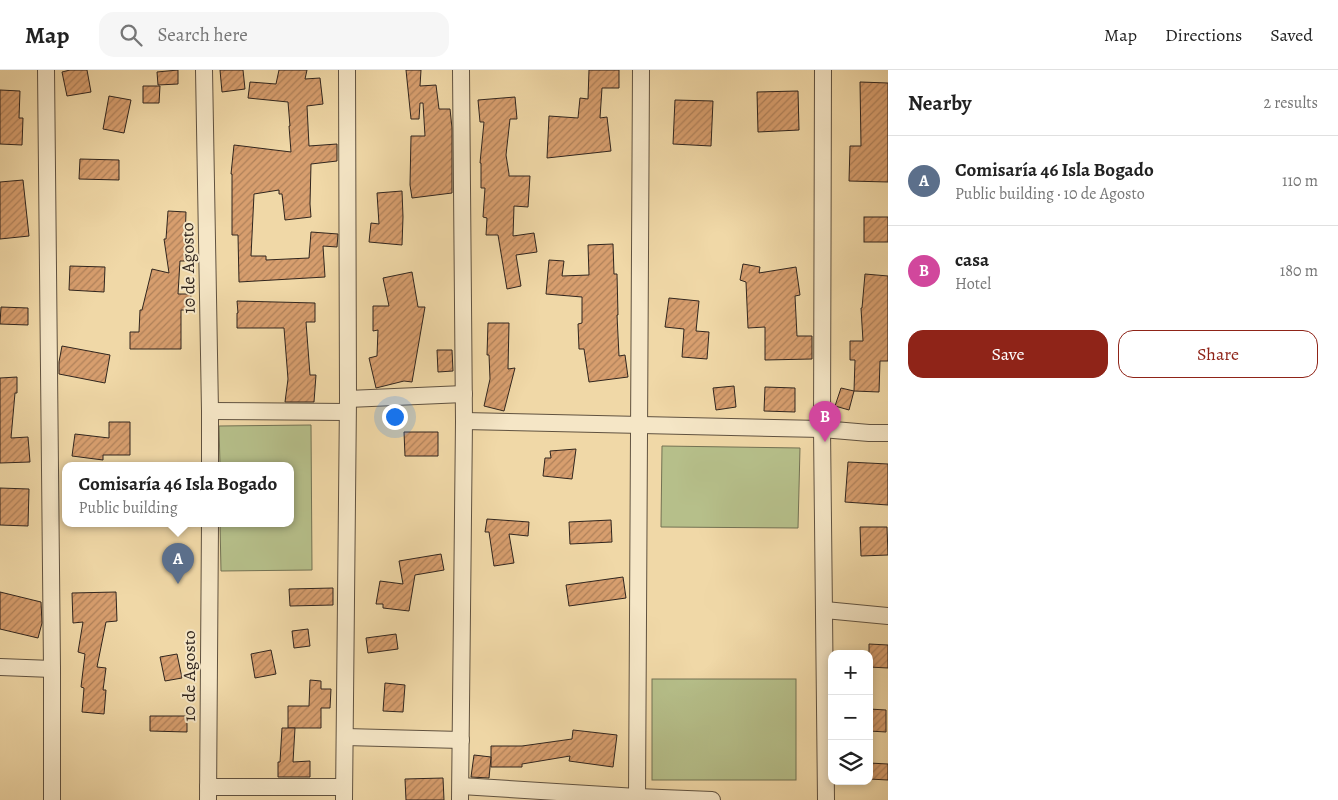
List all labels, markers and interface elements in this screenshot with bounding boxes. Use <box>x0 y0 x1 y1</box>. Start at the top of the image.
search box <box>99 12 449 57</box>
text: Map <box>25 19 69 51</box>
icon: search <box>117 21 145 49</box>
text: Search here <box>157 22 248 48</box>
text: Map <box>1104 23 1137 47</box>
text: Directions <box>1165 23 1242 47</box>
text: Saved <box>1270 23 1313 47</box>
text: Nearby <box>908 89 971 117</box>
text: 2 results <box>1263 92 1318 114</box>
text: Comisaría 46 Isla Bogado <box>955 157 1154 183</box>
text: A <box>919 170 929 192</box>
text: 110 m <box>1282 170 1318 192</box>
text: Public building · 10 de Agosto <box>955 183 1145 205</box>
street label: 10 de Agosto <box>175 222 201 314</box>
text: casa <box>955 247 989 273</box>
text: B <box>919 260 929 282</box>
text: 180 m <box>1280 260 1318 282</box>
text: Hotel <box>955 273 991 295</box>
button: Save <box>908 330 1108 378</box>
button: Share <box>1118 330 1318 378</box>
pin: B <box>809 401 841 442</box>
your location <box>382 404 408 430</box>
popup <box>62 462 294 527</box>
text: Comisaría 46 Isla Bogado <box>79 471 277 497</box>
text: Public building <box>79 497 178 519</box>
pin: A <box>162 543 194 584</box>
street label: 10 de Agosto <box>177 630 201 722</box>
map controls <box>828 650 873 785</box>
button: + <box>828 650 873 695</box>
button: − <box>828 695 873 740</box>
button: layers <box>828 740 873 785</box>

